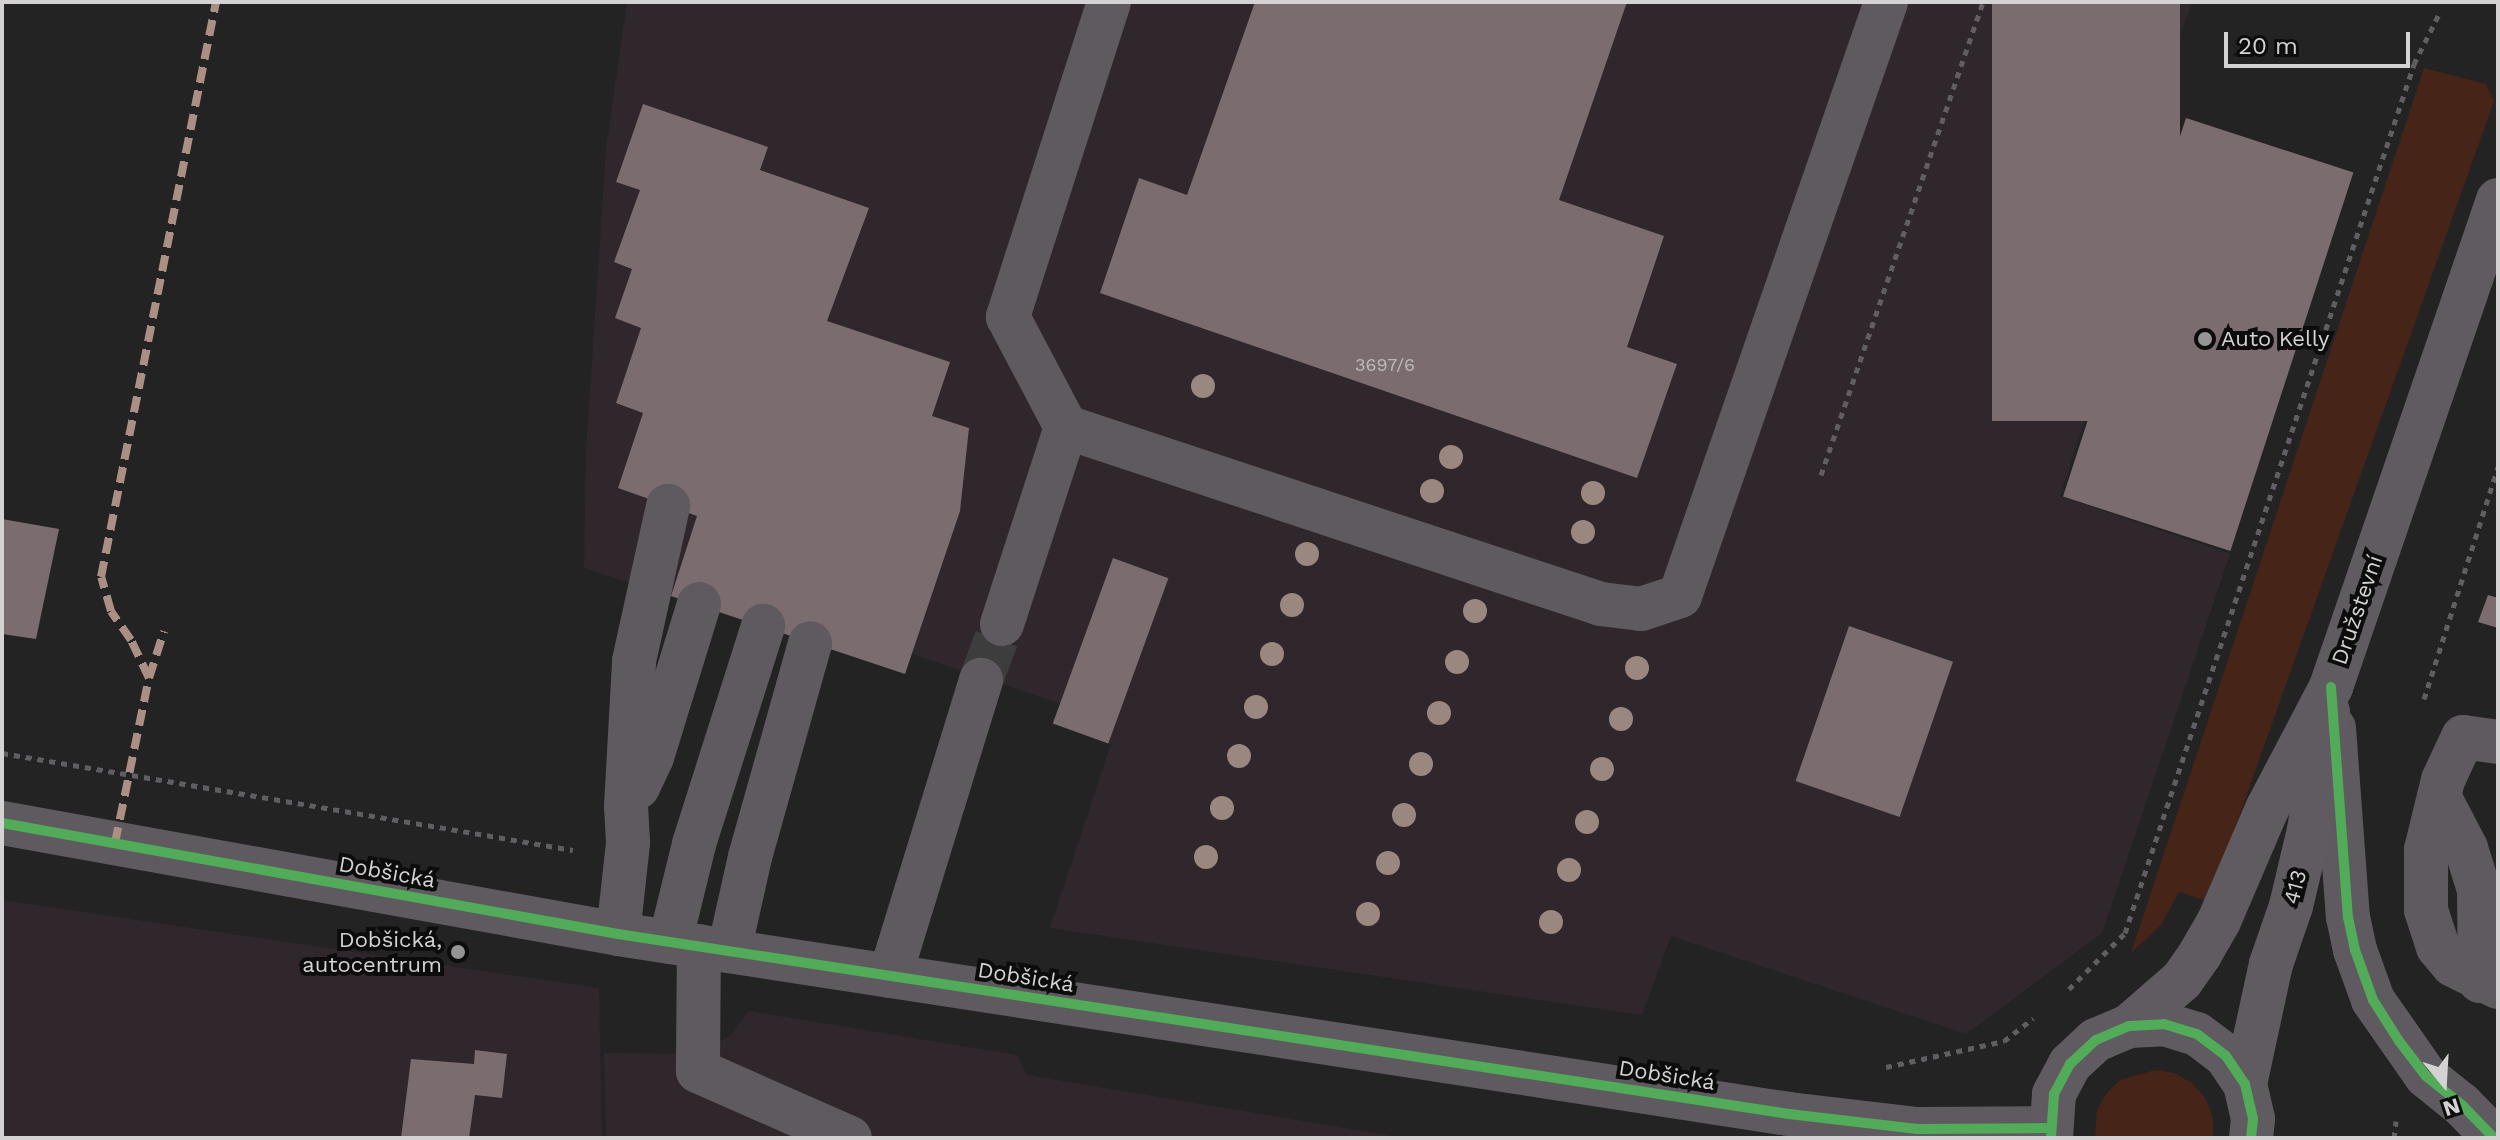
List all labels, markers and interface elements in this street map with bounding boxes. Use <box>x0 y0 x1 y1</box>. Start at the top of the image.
scale bar <box>2228 16 2414 66</box>
text: 20 m <box>2238 32 2298 60</box>
place label: Auto Kelly <box>2221 326 2329 352</box>
marker: Auto Kelly <box>2196 330 2214 348</box>
house number: 3697/6 <box>1355 354 1415 376</box>
street label: Družstevní <box>2326 552 2388 668</box>
street label: Dobšická <box>337 851 437 893</box>
street label: 413 <box>2278 867 2312 907</box>
place label: Dobšická, autocentrum <box>302 926 442 978</box>
marker: Dobšická, autocentrum <box>449 943 467 961</box>
street label: Dobšická <box>976 956 1076 998</box>
north arrow <box>2404 1044 2484 1124</box>
street label: Dobšická <box>1617 1054 1717 1096</box>
text: N <box>2440 1093 2463 1122</box>

